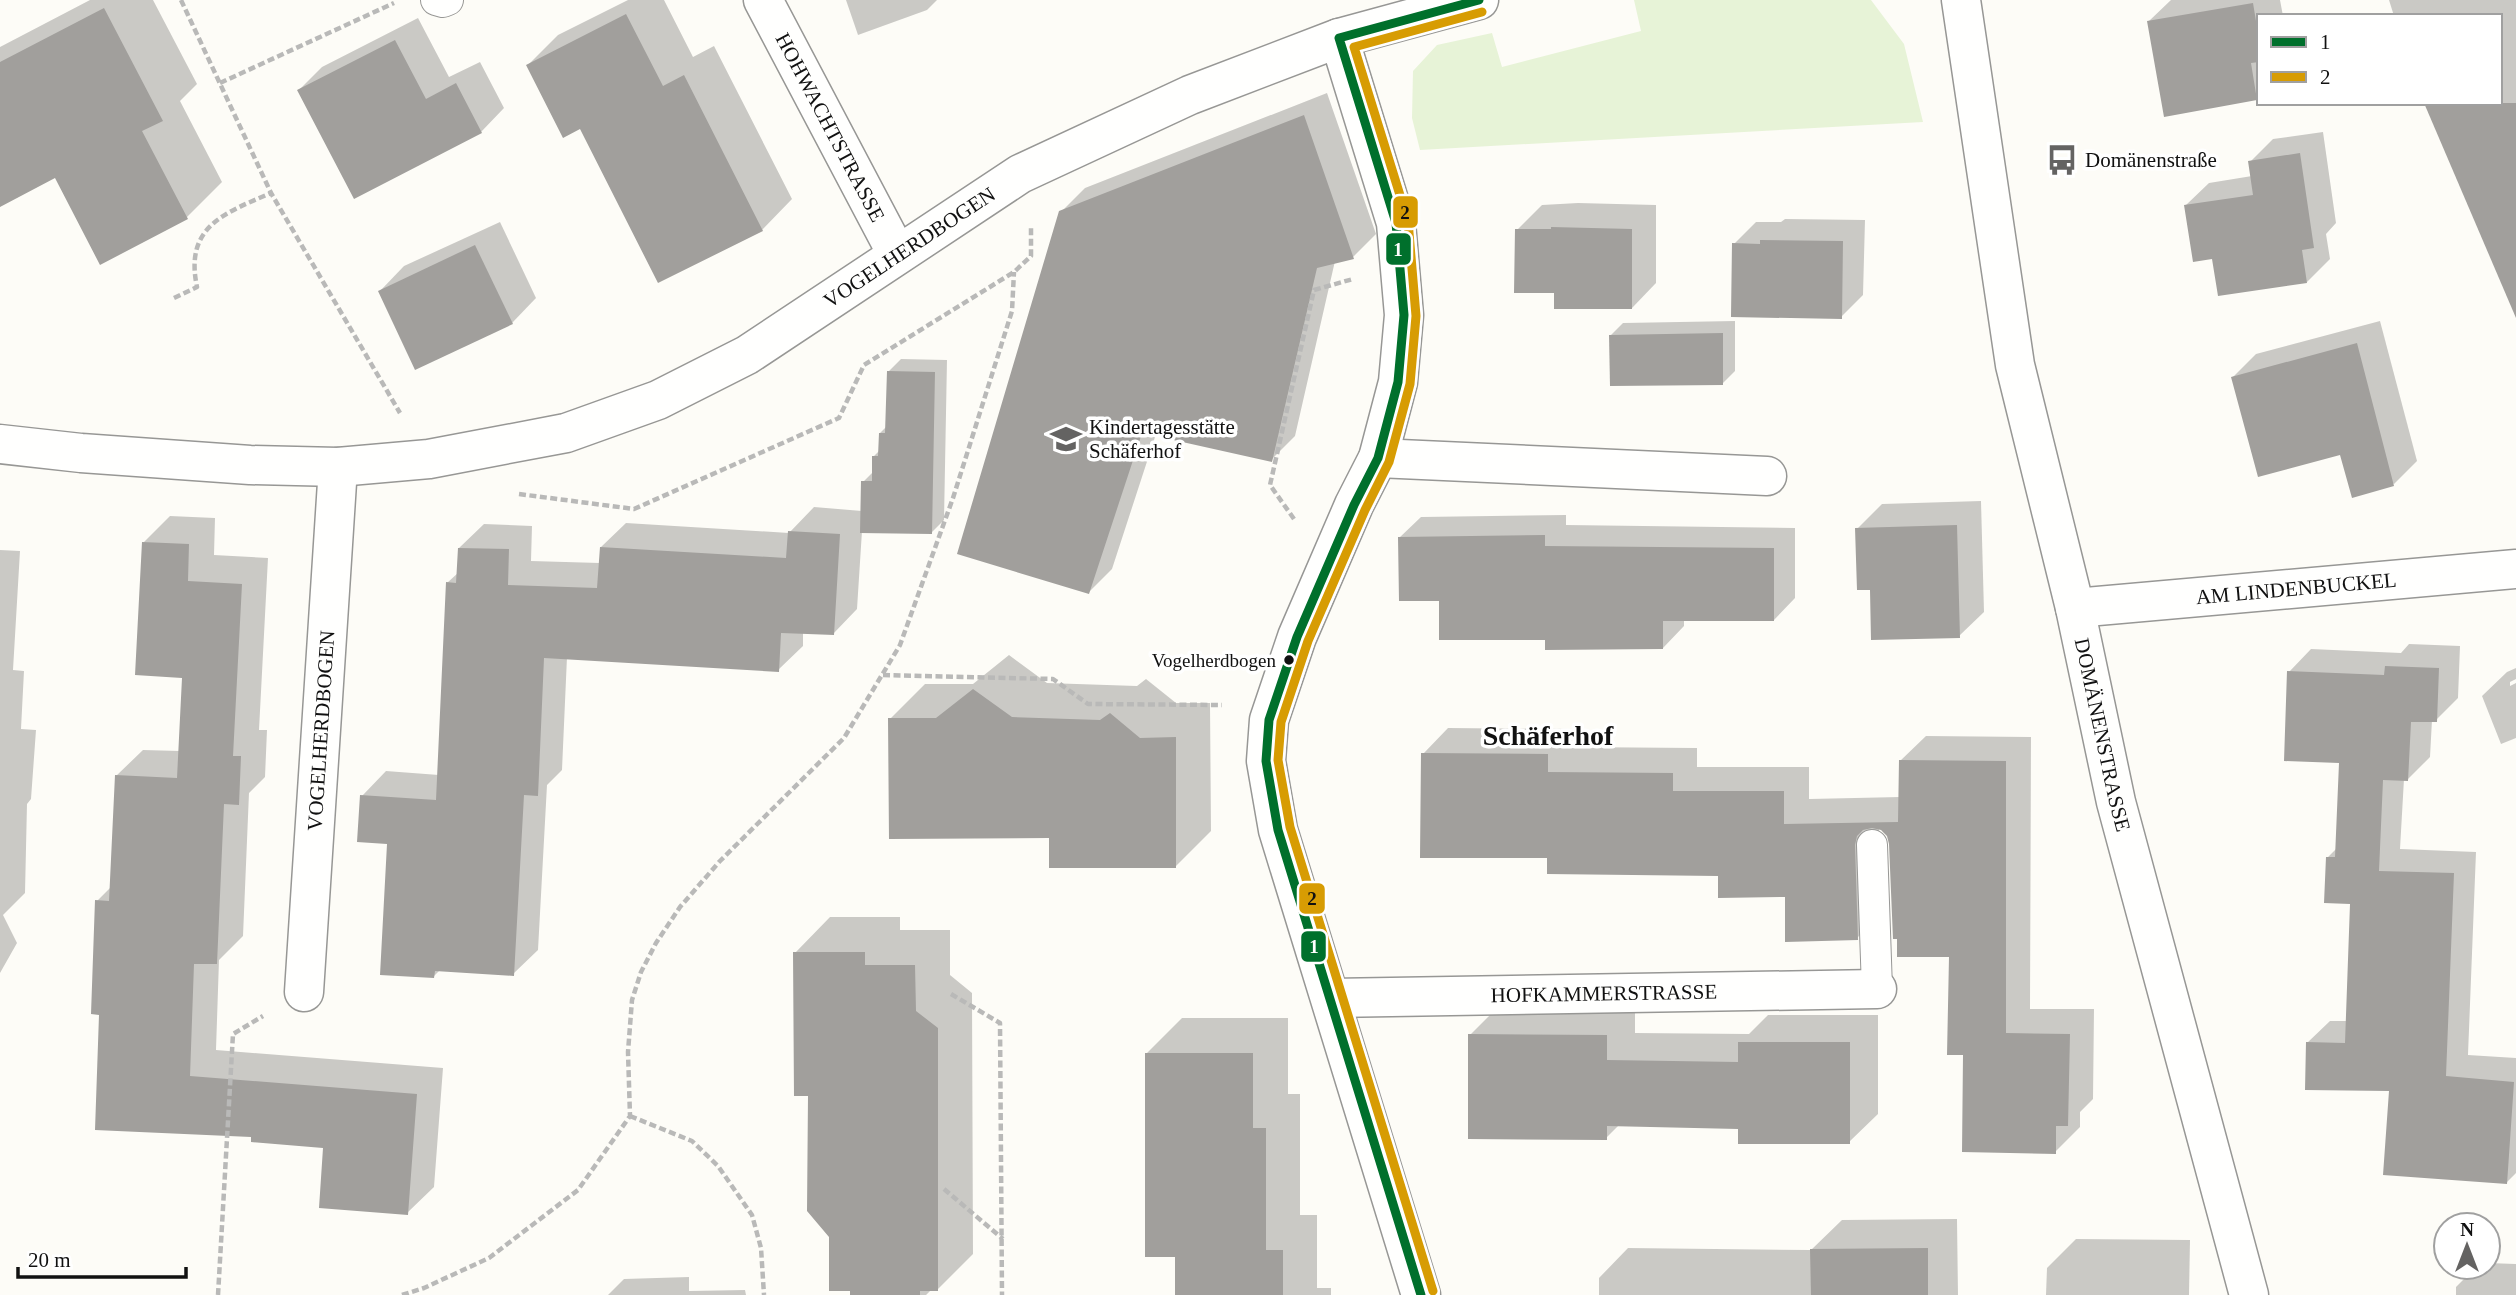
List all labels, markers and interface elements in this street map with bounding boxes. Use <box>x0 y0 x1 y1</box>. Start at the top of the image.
legend <box>2257 14 2502 105</box>
street label: HOHWACHTSTRASSE <box>771 29 890 226</box>
text: 1 <box>2320 30 2331 54</box>
text: 2 <box>2320 65 2331 89</box>
bus stop icon: Domänenstraße <box>2045 143 2079 177</box>
place label: Domänenstraße <box>2085 148 2217 172</box>
street label: VOGELHERDBOGEN <box>819 182 1000 313</box>
line badge: 2 <box>1392 195 1419 229</box>
text: 2 <box>1400 202 1410 223</box>
line badge: 1 <box>1385 232 1412 266</box>
text: 1 <box>1393 239 1403 260</box>
place label: Kindertagesstätte Schäferhof <box>1089 415 1235 463</box>
school or university icon: Kindertagesstätte Schäferhof <box>1049 422 1083 456</box>
street label: AM LINDENBUCKEL <box>2195 568 2397 609</box>
street label: VOGELHERDBOGEN <box>302 630 339 831</box>
street label: DOMÄNENSTRASSE <box>2070 636 2135 834</box>
place label: Vogelherdbogen <box>1152 650 1276 671</box>
marker: Vogelherdbogen <box>1282 653 1296 667</box>
district label: Schäferhof <box>1483 720 1614 751</box>
line badge: 2 <box>1298 882 1326 915</box>
text: 2 <box>1307 888 1317 909</box>
line badge: 1 <box>1300 930 1327 963</box>
text: 1 <box>1309 936 1319 957</box>
street label: HOFKAMMERSTRASSE <box>1491 980 1717 1007</box>
north arrow <box>2432 1211 2502 1281</box>
text: N <box>2460 1219 2474 1240</box>
scale bar <box>18 1236 186 1280</box>
text: 20 m <box>28 1248 71 1272</box>

